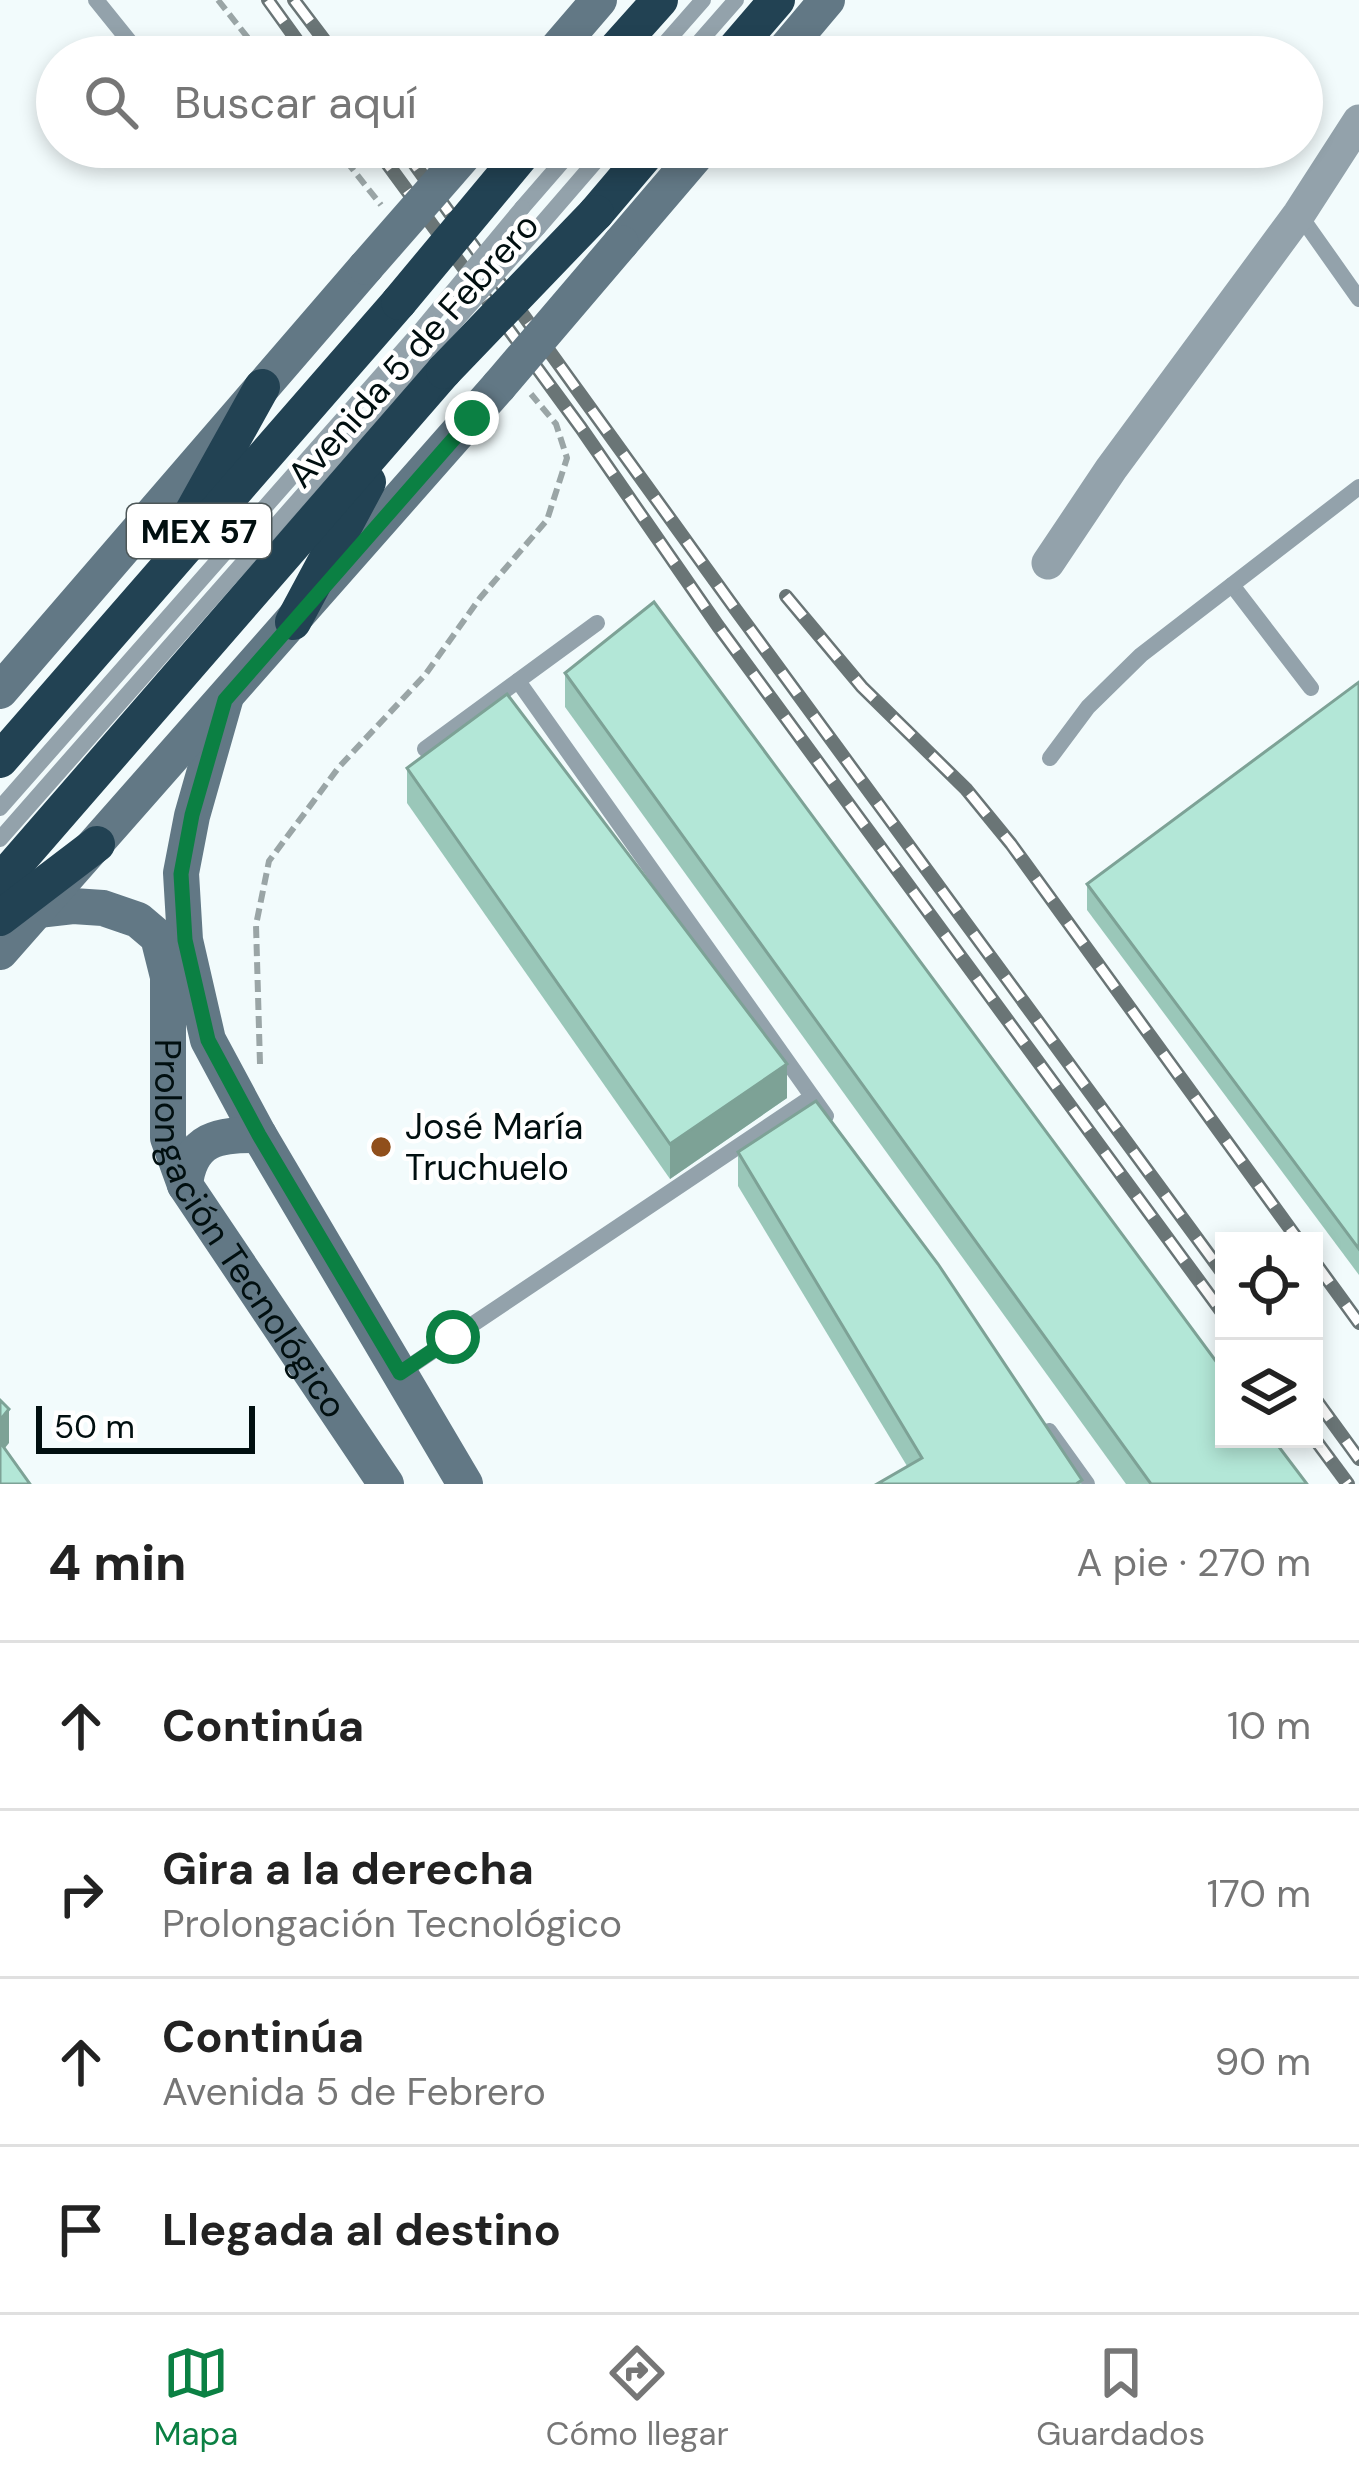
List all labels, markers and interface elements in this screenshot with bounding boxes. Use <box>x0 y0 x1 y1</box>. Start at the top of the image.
search box <box>36 36 1323 168</box>
icon: search <box>78 69 144 135</box>
text: Buscar aquí <box>174 73 417 132</box>
street label: Avenida 5 de Febrero <box>277 203 549 497</box>
route end <box>445 391 499 445</box>
road number: MEX 57 <box>127 504 271 558</box>
street label: Prolongación Tecnológico <box>145 1039 358 1427</box>
place label: José María Truchuelo <box>405 1103 583 1191</box>
marker: José María Truchuelo <box>368 1134 394 1160</box>
map controls <box>1215 1232 1323 1448</box>
button: locate <box>1215 1232 1323 1340</box>
route start <box>426 1310 480 1364</box>
button: layers <box>1215 1340 1323 1448</box>
scale bar <box>36 1400 255 1453</box>
text: 50 m <box>54 1405 135 1448</box>
text: 4 min <box>48 1529 187 1596</box>
text: A pie · 270 m <box>1076 1537 1311 1588</box>
icon: ahead <box>48 1693 114 1759</box>
text: Continúa <box>162 1696 364 1755</box>
text: 10 m <box>1227 1700 1311 1751</box>
text: Gira a la derecha <box>162 1839 534 1898</box>
icon: right <box>48 1861 114 1927</box>
text: 170 m <box>1207 1868 1311 1919</box>
text: Prolongación Tecnológico <box>162 1898 622 1949</box>
text: Continúa <box>162 2007 364 2066</box>
icon: ahead <box>48 2029 114 2095</box>
text: 90 m <box>1215 2036 1311 2087</box>
text: Avenida 5 de Febrero <box>162 2066 546 2117</box>
icon: arrive <box>48 2197 114 2263</box>
text: Llegada al destino <box>162 2200 561 2259</box>
tab: Mapa <box>154 2340 238 2455</box>
tab: Cómo llegar <box>546 2340 729 2455</box>
tab: Guardados <box>1036 2340 1205 2455</box>

